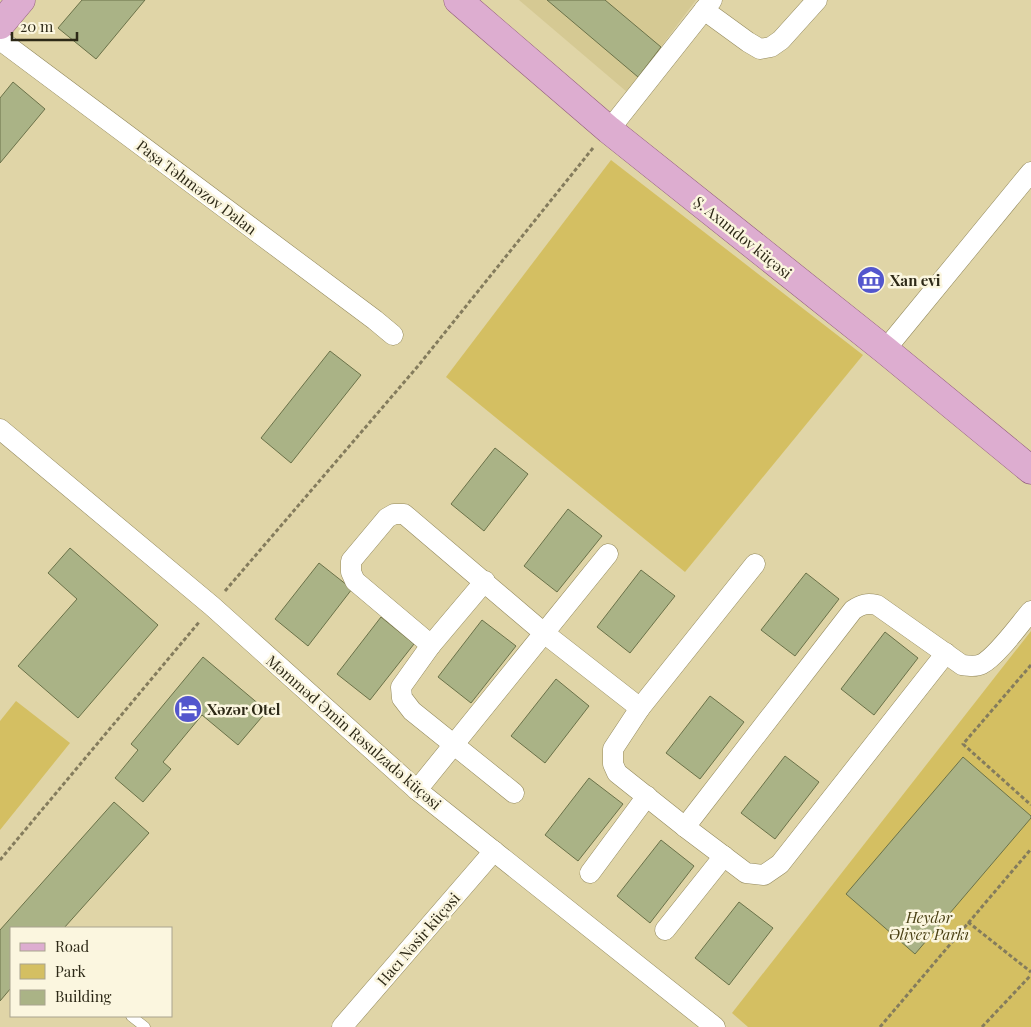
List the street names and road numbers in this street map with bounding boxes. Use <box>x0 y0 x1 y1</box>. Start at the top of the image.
street label: Paşa Təhməzov Dalan <box>133 135 261 239</box>
street label: Ş. Axundov küçəsi <box>690 191 797 283</box>
street label: Məmməd Əmin Rəsulzadə küçəsi <box>262 650 446 814</box>
street label: Hacı Nəsir küçəsi <box>372 888 464 990</box>

